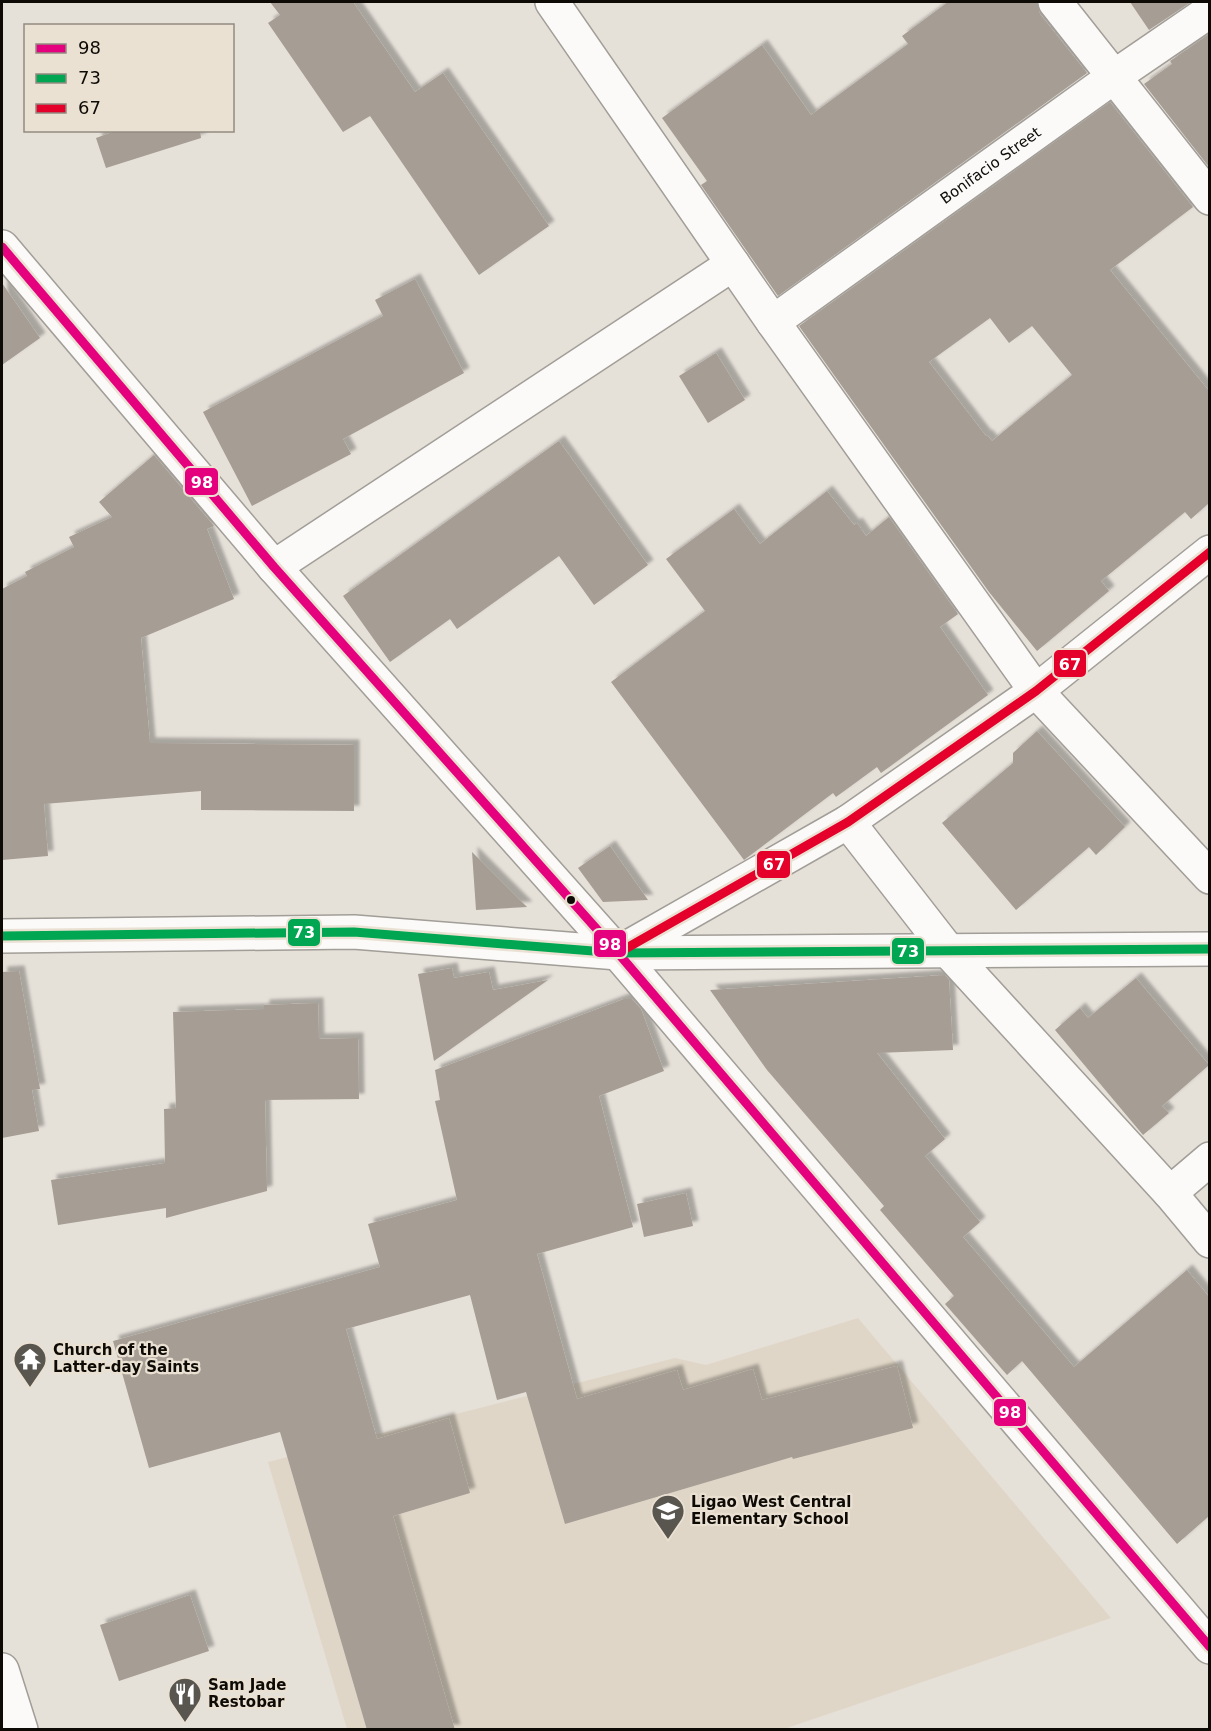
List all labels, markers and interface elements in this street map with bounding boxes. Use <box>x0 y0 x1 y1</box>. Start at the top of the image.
legend <box>24 24 234 132</box>
text: 98 <box>78 37 101 58</box>
text: 73 <box>78 67 101 88</box>
text: 67 <box>78 97 101 118</box>
street label: Bonifacio Street <box>937 123 1044 208</box>
line badge: 98 <box>184 467 219 496</box>
text: 98 <box>191 473 213 492</box>
line badge: 67 <box>1053 649 1087 678</box>
text: 67 <box>1059 655 1081 674</box>
line badge: 67 <box>756 850 791 879</box>
text: 67 <box>763 855 785 874</box>
unlabelled marker <box>565 894 577 906</box>
line badge: 73 <box>287 918 321 947</box>
text: 73 <box>293 923 315 942</box>
line badge: 98 <box>593 929 627 958</box>
text: 98 <box>599 935 621 954</box>
line badge: 73 <box>891 937 925 965</box>
text: 73 <box>897 942 919 961</box>
temple icon: Church of the Latter-day Saints <box>12 1341 48 1388</box>
place label: Church of the Latter-day Saints <box>53 1341 199 1376</box>
line badge: 98 <box>993 1398 1027 1427</box>
text: 98 <box>999 1403 1021 1422</box>
school or university icon: Ligao West Central Elementary School <box>650 1493 686 1540</box>
place label: Ligao West Central Elementary School <box>691 1493 851 1528</box>
restaurant icon: Sam Jade Restobar <box>167 1676 203 1723</box>
place label: Sam Jade Restobar <box>208 1676 286 1711</box>

